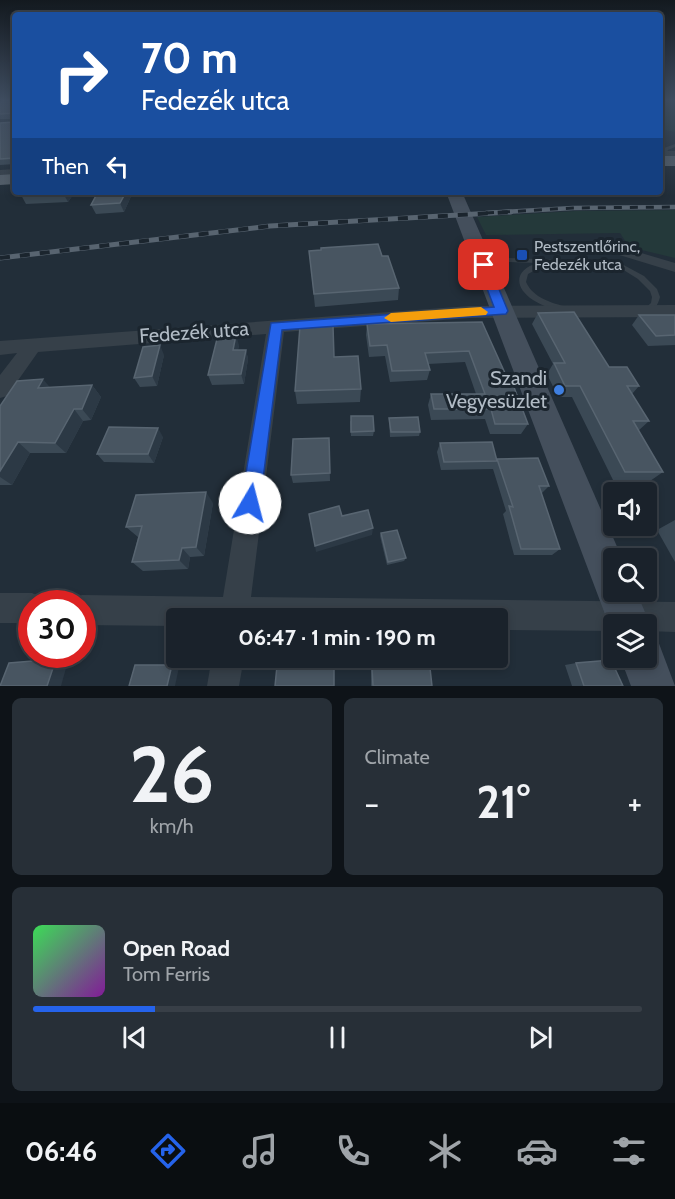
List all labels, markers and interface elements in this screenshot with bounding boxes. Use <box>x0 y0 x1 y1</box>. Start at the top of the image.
text: 70 m <box>141 32 238 84</box>
icon: right <box>42 36 120 114</box>
text: Fedezék utca <box>141 84 289 117</box>
icon: left <box>101 150 134 183</box>
text: Then <box>42 153 89 180</box>
place label: Pestszentlőrinc, Fedezék utca <box>534 237 640 274</box>
pin <box>458 239 509 290</box>
icon: arrive <box>467 248 500 281</box>
marker: Pestszentlőrinc, Fedezék utca <box>515 248 529 262</box>
street label: Fedezék utca <box>138 316 250 348</box>
place label: Szandi Vegyesüzlet <box>446 366 547 413</box>
marker: Szandi Vegyesüzlet <box>552 383 566 397</box>
position arrow <box>218 471 282 535</box>
map controls <box>603 482 657 668</box>
button: sound <box>603 482 657 536</box>
button: search <box>603 548 657 602</box>
speed limit sign: 30 <box>18 590 96 668</box>
button: layers <box>603 614 657 668</box>
text: 06:47 · 1 min · 190 m <box>238 624 436 651</box>
text: 26 <box>129 727 214 822</box>
text: Climate <box>365 745 430 769</box>
text: 21° <box>477 775 530 829</box>
text: − <box>365 783 379 823</box>
text: + <box>627 783 642 823</box>
text: km/h <box>150 814 194 838</box>
text: Open Road <box>123 935 230 962</box>
text: Tom Ferris <box>123 962 210 986</box>
icon: previous <box>118 1021 151 1054</box>
icon: pause <box>321 1021 354 1054</box>
icon: next <box>524 1021 557 1054</box>
icon: directions <box>147 1130 189 1172</box>
icon: music <box>239 1130 281 1172</box>
icon: phone <box>332 1130 374 1172</box>
icon: climate <box>424 1130 466 1172</box>
icon: car <box>516 1130 558 1172</box>
icon: filters <box>608 1130 650 1172</box>
text: 06:46 <box>25 1135 97 1168</box>

